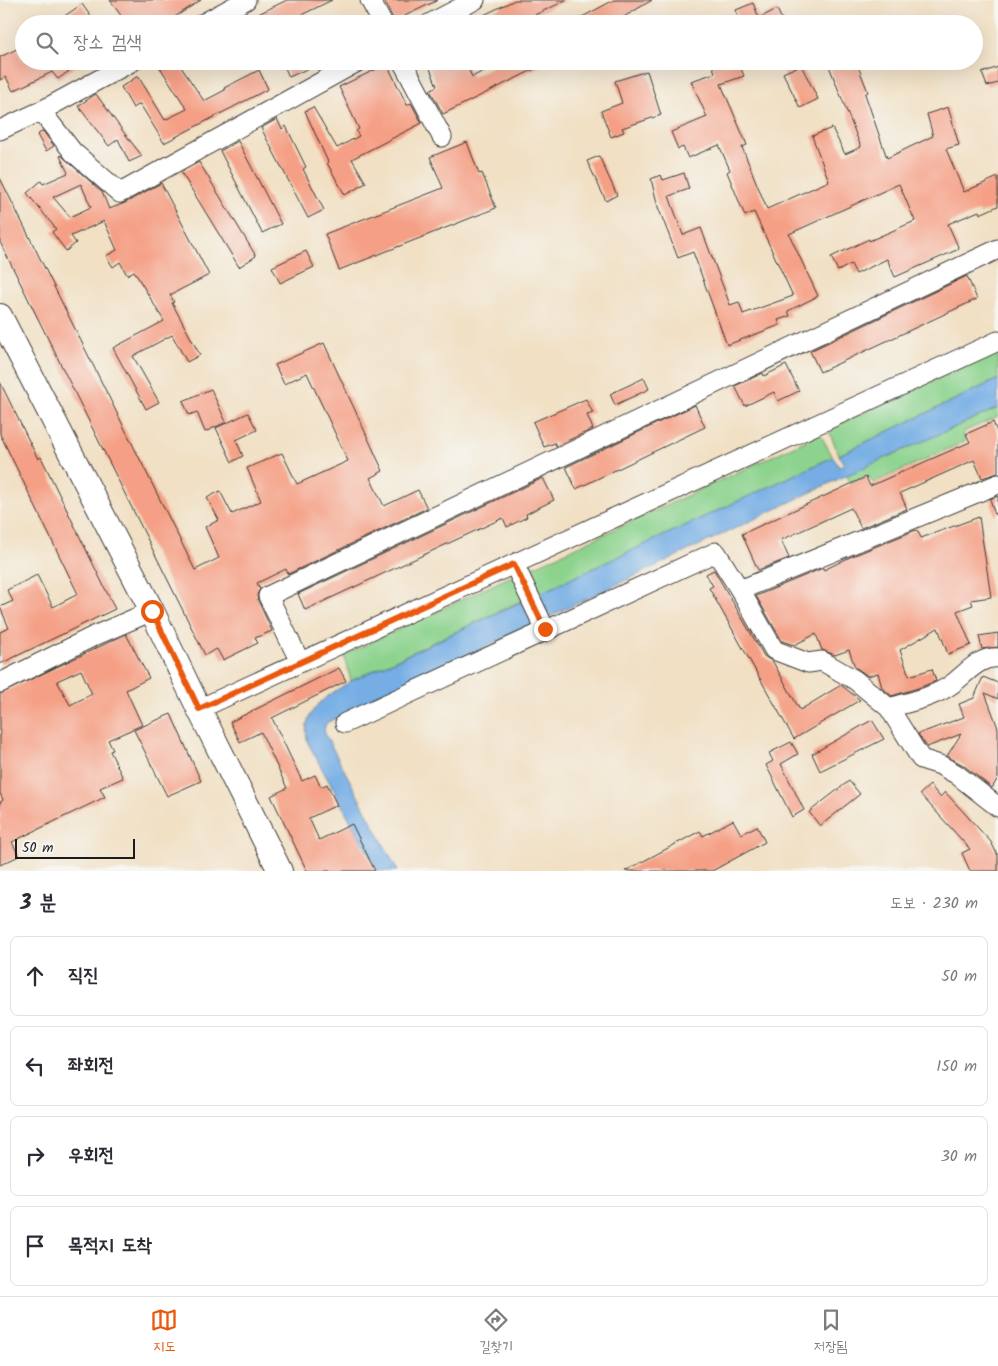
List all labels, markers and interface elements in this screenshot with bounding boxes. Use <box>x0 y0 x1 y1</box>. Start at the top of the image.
search box <box>15 15 983 70</box>
text: 장소 검색 <box>73 28 142 58</box>
icon: search <box>33 29 61 57</box>
route start <box>141 600 164 623</box>
route end <box>534 618 557 641</box>
scale bar <box>15 836 135 859</box>
text: 50 m <box>22 837 53 859</box>
text: 3 분 <box>20 887 56 920</box>
text: 도보 · 230 m <box>890 891 978 916</box>
text: 직진 <box>68 961 99 991</box>
icon: ahead <box>21 962 49 990</box>
text: 50 m <box>941 964 977 989</box>
text: 좌회전 <box>68 1051 114 1081</box>
icon: left <box>21 1052 49 1080</box>
text: 150 m <box>936 1054 977 1079</box>
text: 우회전 <box>68 1141 114 1171</box>
icon: right <box>21 1142 49 1170</box>
text: 30 m <box>941 1144 977 1169</box>
text: 목적지 도착 <box>68 1231 152 1261</box>
icon: arrive <box>21 1232 49 1260</box>
tab: 지도 <box>150 1306 178 1358</box>
tab: 길찾기 <box>479 1306 513 1358</box>
tab: 저장됨 <box>814 1306 848 1358</box>

